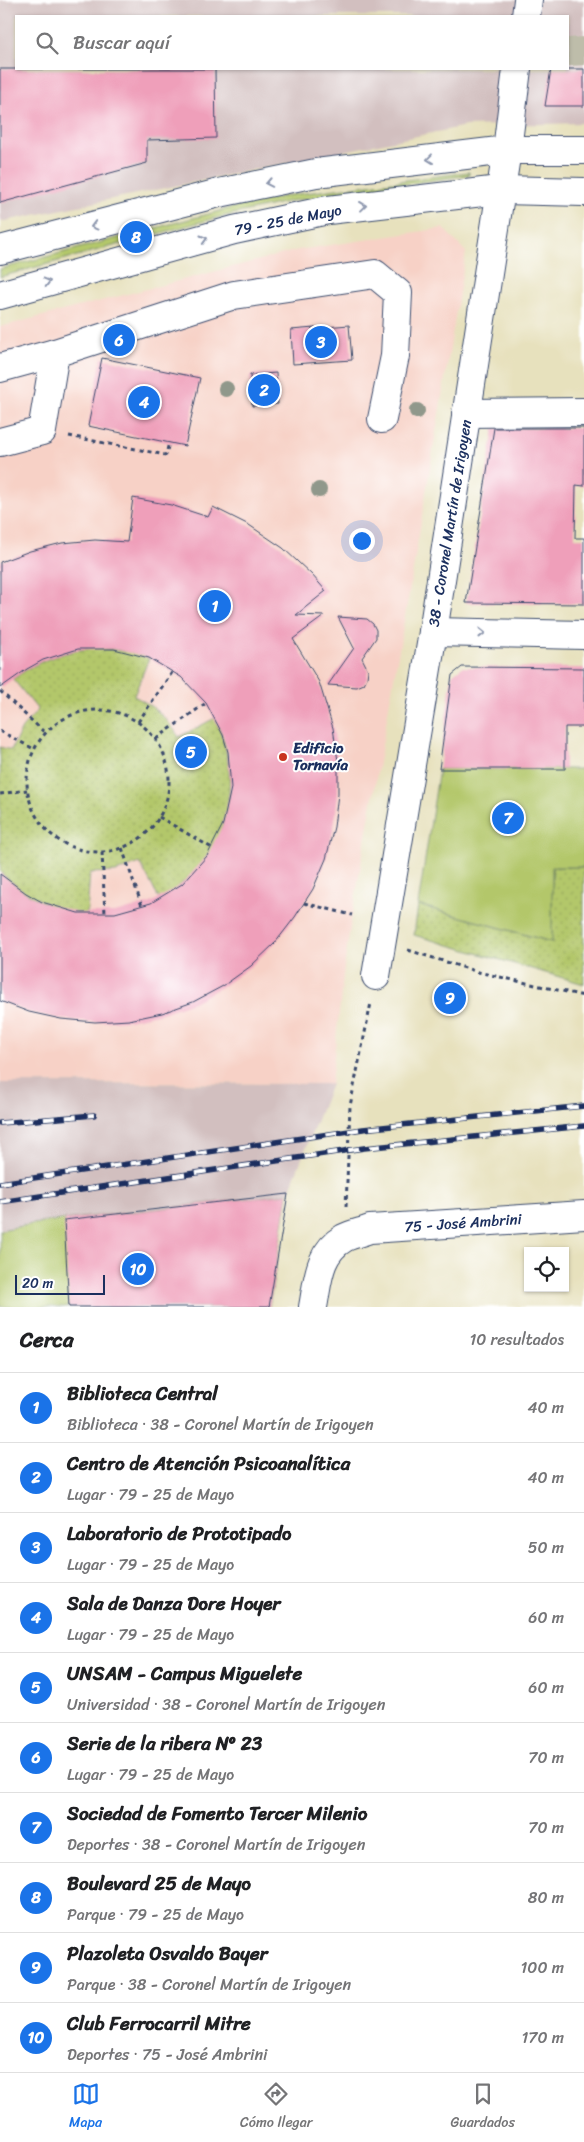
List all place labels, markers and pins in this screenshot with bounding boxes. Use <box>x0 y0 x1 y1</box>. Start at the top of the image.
pin: 8 <box>120 218 152 256</box>
pin: 6 <box>103 321 135 359</box>
pin: 3 <box>305 323 337 361</box>
pin: 2 <box>248 371 280 409</box>
pin: 4 <box>128 383 160 421</box>
pin: 1 <box>199 587 231 625</box>
pin: 5 <box>175 733 207 771</box>
place label: Edificio Tornavía <box>293 735 348 778</box>
marker: Edificio Tornavía <box>277 751 289 763</box>
pin: 7 <box>492 799 524 837</box>
pin: 9 <box>434 979 466 1017</box>
pin: 10 <box>122 1250 154 1288</box>

